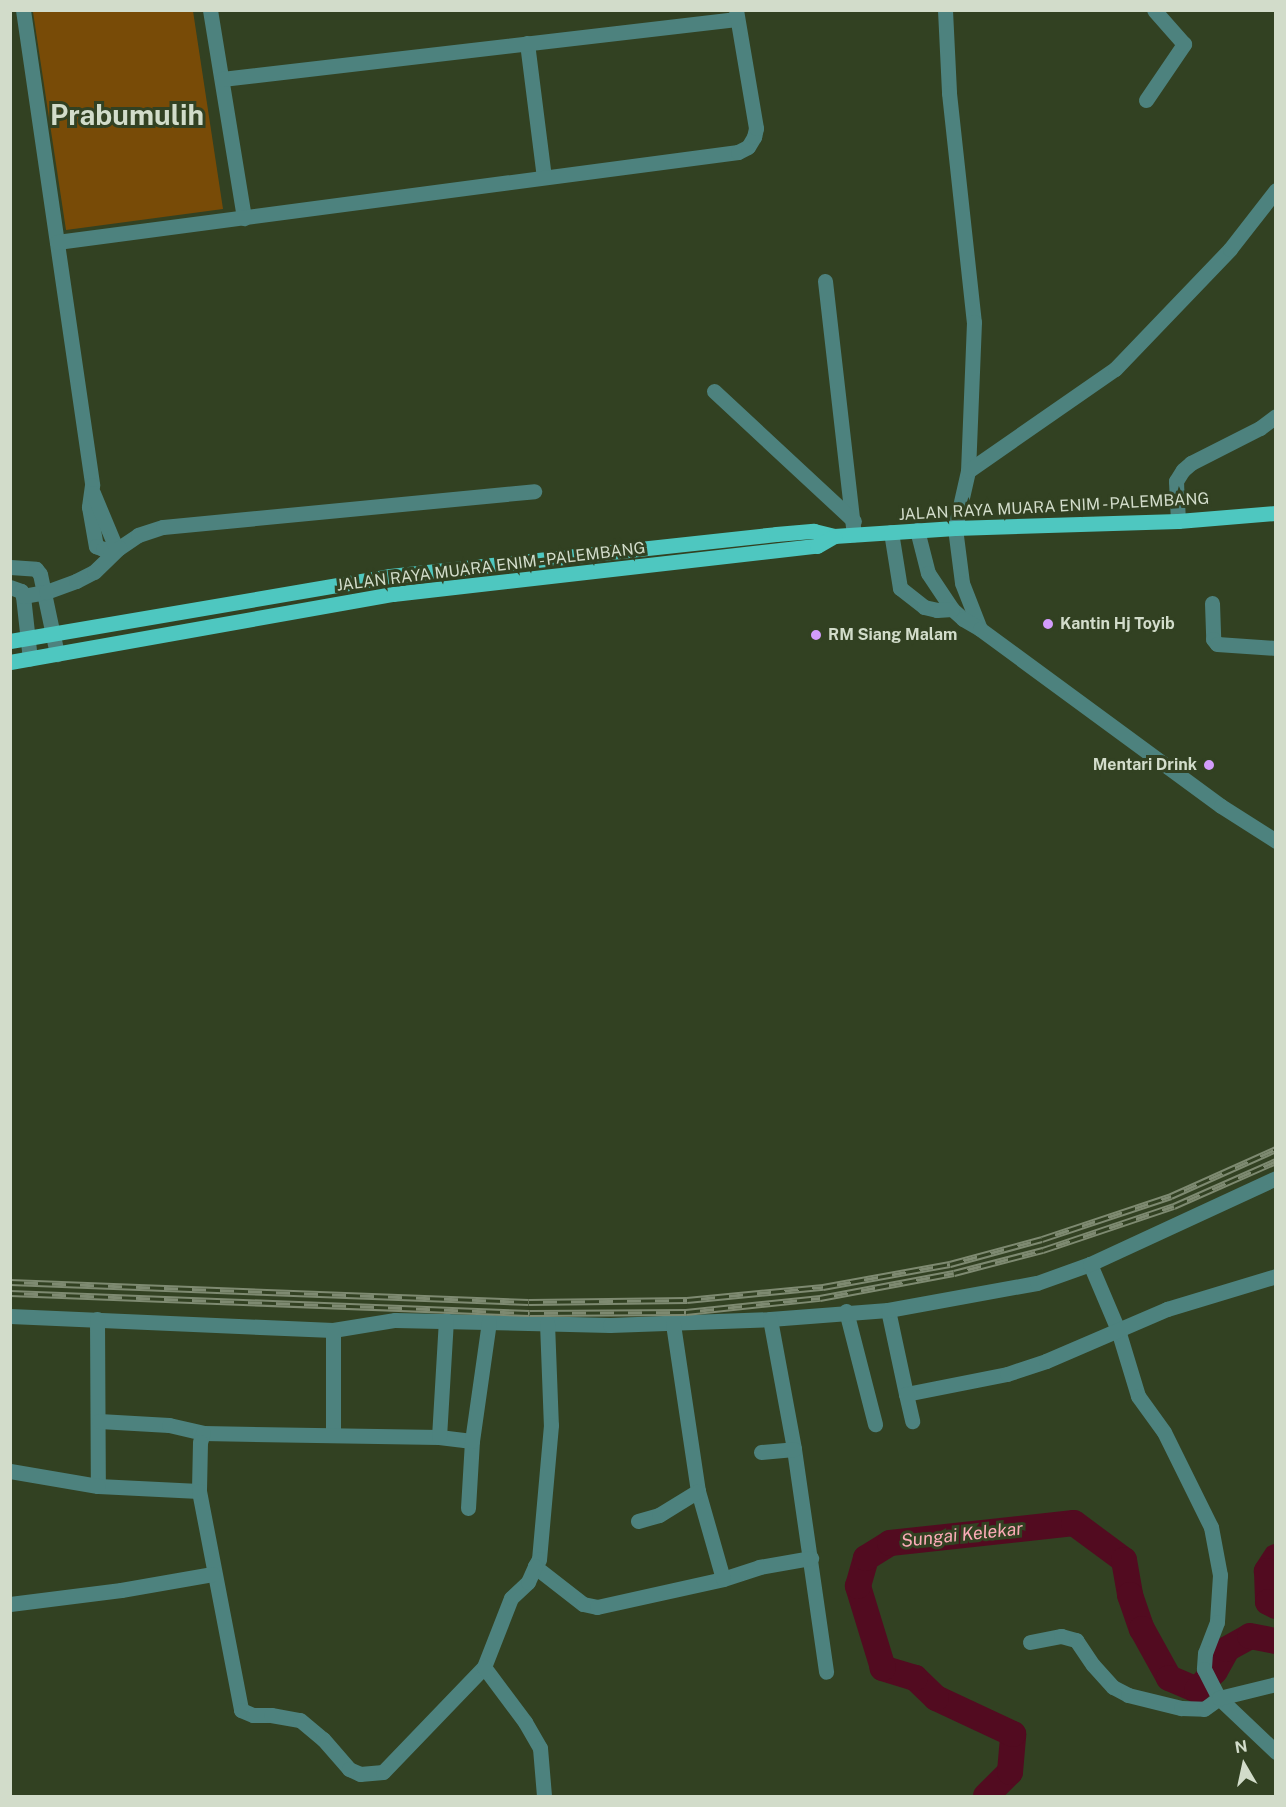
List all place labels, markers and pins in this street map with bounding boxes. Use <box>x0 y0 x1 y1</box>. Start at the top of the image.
place label: Kantin Hj Toyib <box>1060 614 1175 634</box>
marker: Kantin Hj Toyib <box>1041 617 1055 631</box>
place label: RM Siang Malam <box>828 625 957 645</box>
marker: RM Siang Malam <box>809 628 823 642</box>
place label: Mentari Drink <box>1093 755 1197 775</box>
marker: Mentari Drink <box>1202 758 1216 772</box>

